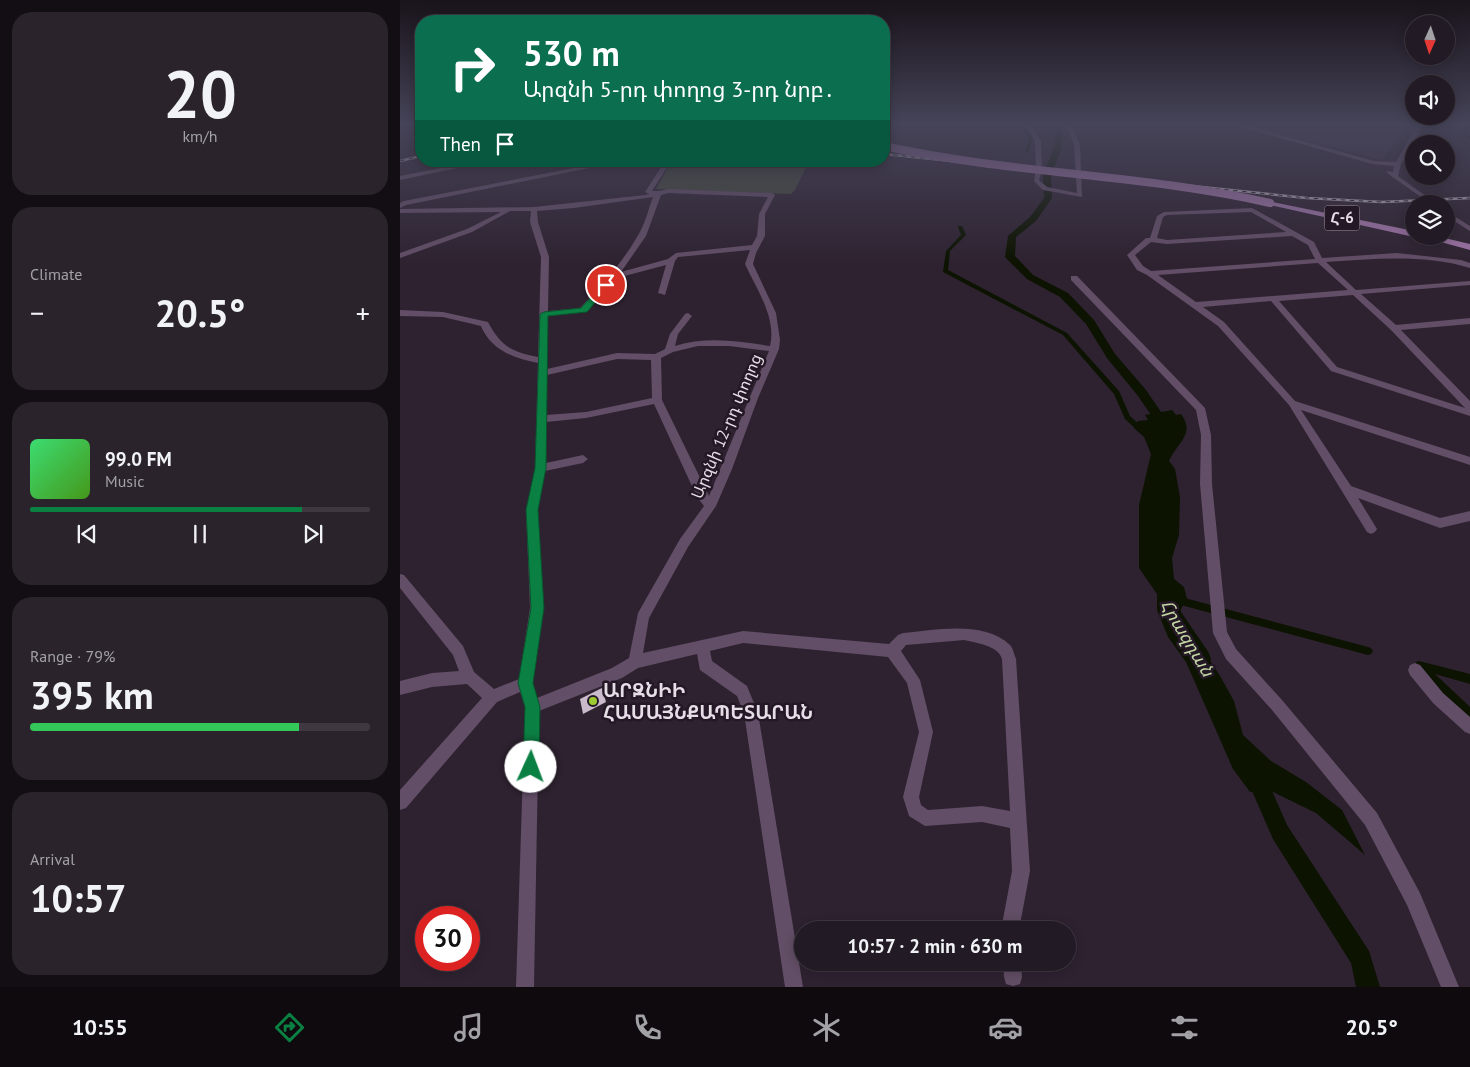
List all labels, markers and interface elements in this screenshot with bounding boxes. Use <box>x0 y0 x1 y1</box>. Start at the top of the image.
north arrow <box>1405 15 1455 65</box>
map controls <box>1405 15 1455 245</box>
text: 530 m <box>523 30 620 76</box>
icon: right <box>440 35 505 100</box>
text: 20 <box>163 51 237 135</box>
text: Արզնի 5-րդ փողոց 3-րդ նրբ․ <box>523 75 835 103</box>
button: sound <box>1405 75 1455 125</box>
text: km/h <box>182 126 218 146</box>
icon: arrive <box>491 130 519 158</box>
text: Then <box>440 132 481 156</box>
button: search <box>1405 135 1455 185</box>
button: layers <box>1405 195 1455 245</box>
road number: Հ-6 <box>1324 206 1360 230</box>
text: Climate <box>30 264 82 284</box>
pin <box>585 264 627 306</box>
icon: arrive <box>592 271 620 299</box>
text: 20.5° <box>155 288 245 337</box>
text: − <box>30 294 44 331</box>
text: + <box>356 294 370 331</box>
street label: Արզնի 12-րդ փողոց <box>686 350 766 502</box>
text: 99.0 FM <box>105 447 172 471</box>
text: Music <box>105 471 145 491</box>
icon: previous <box>73 520 101 548</box>
icon: pause <box>186 520 214 548</box>
icon: next <box>299 520 327 548</box>
water label: Հրազդան <box>1155 595 1220 682</box>
text: Range · 79% <box>30 646 115 666</box>
text: 395 km <box>30 670 154 719</box>
place label: ԱՐԶՆԻԻ ՀԱՄԱՅՆՔԱՊԵՏԱՐԱՆ <box>603 678 813 724</box>
marker: ԱՐԶՆԻԻ ՀԱՄԱՅՆՔԱՊԵՏԱՐԱՆ <box>587 695 599 707</box>
position arrow <box>504 740 556 792</box>
text: Arrival <box>30 849 75 869</box>
text: 10:57 <box>30 873 126 922</box>
speed limit sign: 30 <box>415 906 480 971</box>
text: 10:57 · 2 min · 630 m <box>848 934 1022 958</box>
icon: directions <box>272 1010 307 1045</box>
icon: music <box>451 1010 486 1045</box>
icon: phone <box>630 1010 665 1045</box>
icon: climate <box>809 1010 844 1045</box>
icon: car <box>988 1010 1023 1045</box>
icon: filters <box>1167 1010 1202 1045</box>
text: 10:55 <box>72 1013 128 1041</box>
text: 20.5° <box>1345 1013 1398 1041</box>

